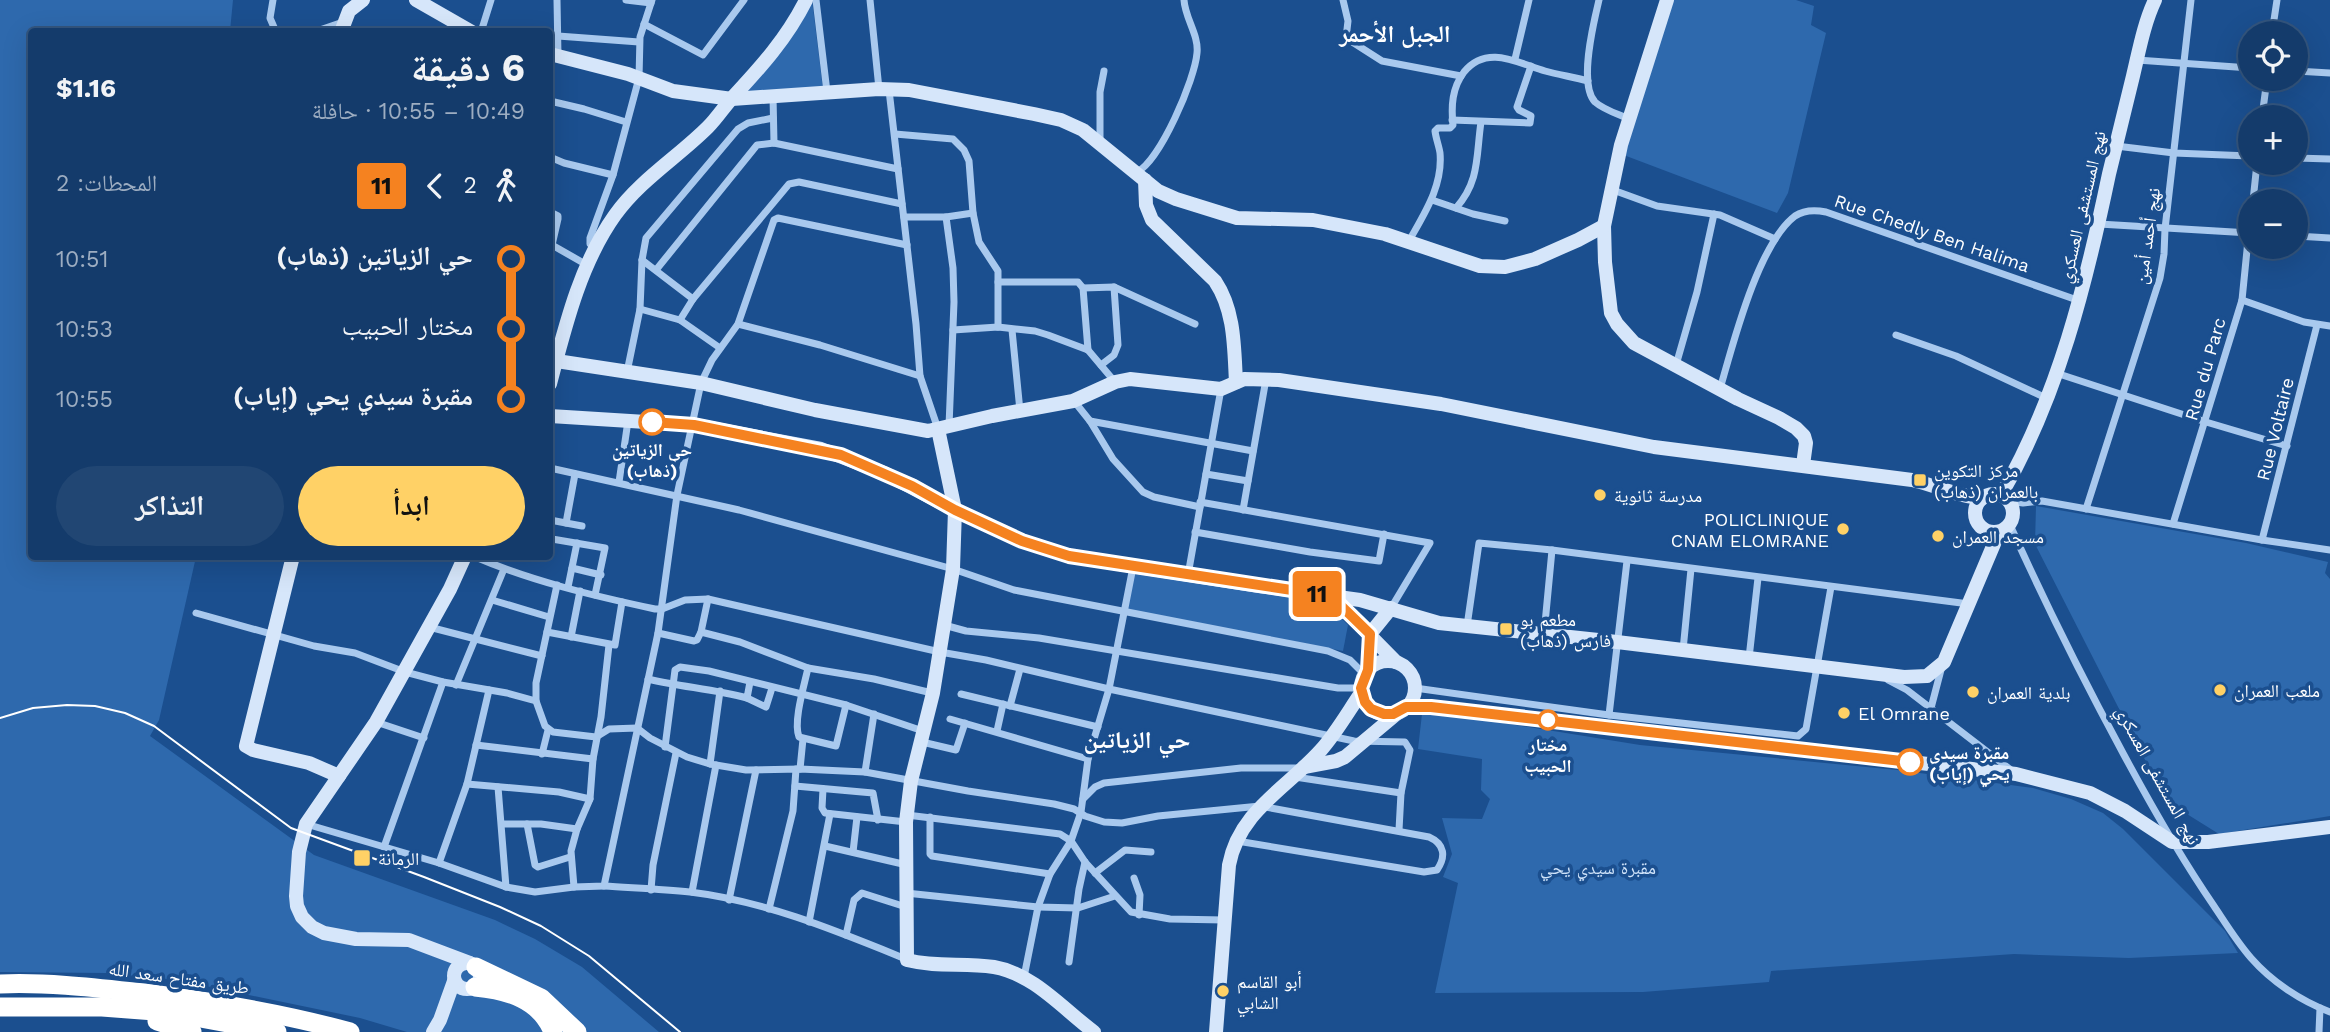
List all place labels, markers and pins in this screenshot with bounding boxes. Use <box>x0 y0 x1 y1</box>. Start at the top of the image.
marker: حي الزياتين (ذهاب) <box>639 409 665 435</box>
place label: حي الزياتين (ذهاب) <box>612 439 692 481</box>
place label: مركز التكوين بالعمران (ذهاب) <box>1934 460 2038 503</box>
marker: مركز التكوين بالعمران (ذهاب) <box>1912 472 1928 488</box>
place label: مدرسة ثانوية <box>1614 485 1702 506</box>
marker: مدرسة ثانوية <box>1592 487 1608 503</box>
place label: POLICLINIQUE CNAM ELOMRANE <box>1671 509 1829 551</box>
marker: POLICLINIQUE CNAM ELOMRANE <box>1835 521 1851 537</box>
place label: مسجد العمران <box>1952 526 2044 548</box>
marker: مسجد العمران <box>1930 528 1946 544</box>
place label: مطعم بو فارس (ذهاب) <box>1520 609 1611 652</box>
marker: مطعم بو فارس (ذهاب) <box>1498 621 1514 637</box>
place label: ملعب العمران <box>2234 680 2320 702</box>
place label: بلدية العمران <box>1987 682 2070 704</box>
marker: ملعب العمران <box>2212 682 2228 698</box>
marker: بلدية العمران <box>1965 684 1981 700</box>
place label: El Omrane <box>1858 703 1950 724</box>
marker: El Omrane <box>1836 705 1852 721</box>
marker: مختار الحبيب <box>1538 710 1558 730</box>
place label: مختار الحبيب <box>1524 734 1572 776</box>
place label: مقبرة سيدي يحي (إياب) <box>1929 742 2010 788</box>
marker: مقبرة سيدي يحي (إياب) <box>1897 749 1923 775</box>
marker: الرمانة <box>352 848 372 868</box>
place label: الرمانة <box>378 848 419 869</box>
place label: أبو القاسم الشابي <box>1237 971 1302 1017</box>
marker: أبو القاسم الشابي <box>1215 983 1231 999</box>

